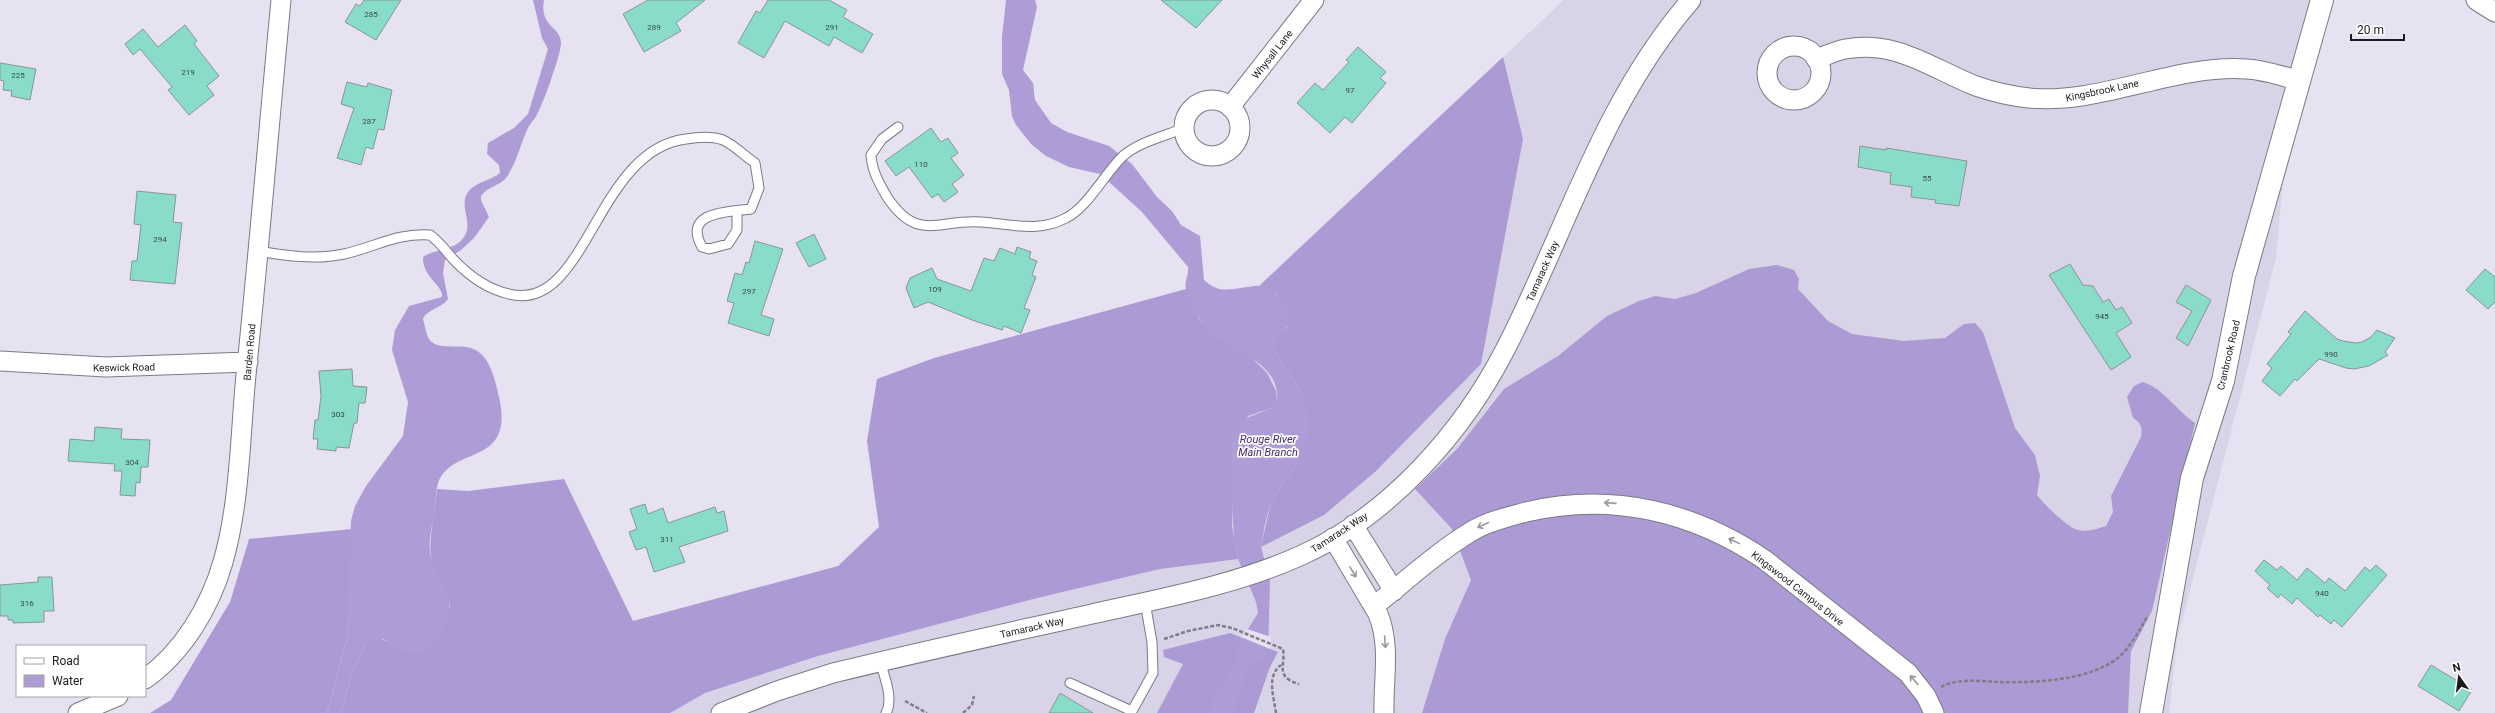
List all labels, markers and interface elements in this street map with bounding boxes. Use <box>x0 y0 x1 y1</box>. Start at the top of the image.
house number: 285 <box>364 10 378 19</box>
scale bar <box>2351 16 2404 42</box>
house number: 289 <box>647 23 661 32</box>
house number: 291 <box>825 23 839 32</box>
text: 20 m <box>2357 23 2384 37</box>
street label: Whysall Lane <box>1250 28 1295 81</box>
house number: 219 <box>181 68 195 77</box>
house number: 225 <box>11 71 25 80</box>
street label: Kingsbrook Lane <box>2065 77 2140 104</box>
house number: 97 <box>1346 86 1355 95</box>
house number: 287 <box>362 117 376 126</box>
house number: 110 <box>914 160 928 169</box>
house number: 55 <box>1923 174 1932 183</box>
house number: 294 <box>153 235 167 244</box>
street label: Tamarack Way <box>1524 239 1561 303</box>
house number: 109 <box>928 285 942 294</box>
house number: 297 <box>742 287 756 296</box>
house number: 945 <box>2095 312 2109 321</box>
street label: Cranbrook Road <box>2215 319 2242 391</box>
street label: Barden Road <box>242 323 257 381</box>
house number: 990 <box>2324 350 2338 359</box>
street label: Keswick Road <box>93 361 155 374</box>
house number: 303 <box>331 410 345 419</box>
water label: Rouge River Main Branch <box>1238 433 1298 459</box>
house number: 304 <box>125 458 139 467</box>
one-way arrow <box>1604 500 1617 507</box>
street label: Tamarack Way <box>1309 510 1370 555</box>
one-way arrow <box>1478 522 1490 529</box>
house number: 311 <box>660 535 674 544</box>
one-way arrow <box>1728 537 1740 544</box>
street label: Kingswood Campus Drive <box>1749 549 1846 628</box>
one-way arrow <box>1349 566 1357 577</box>
house number: 940 <box>2315 589 2329 598</box>
house number: 316 <box>20 599 34 608</box>
street label: Tamarack Way <box>999 615 1065 640</box>
one-way arrow <box>1382 635 1389 648</box>
legend <box>16 645 146 697</box>
text: Road <box>52 654 80 668</box>
north arrow <box>2439 657 2479 697</box>
text: N <box>2451 660 2462 675</box>
text: Water <box>52 674 83 688</box>
one-way arrow <box>1909 675 1918 685</box>

